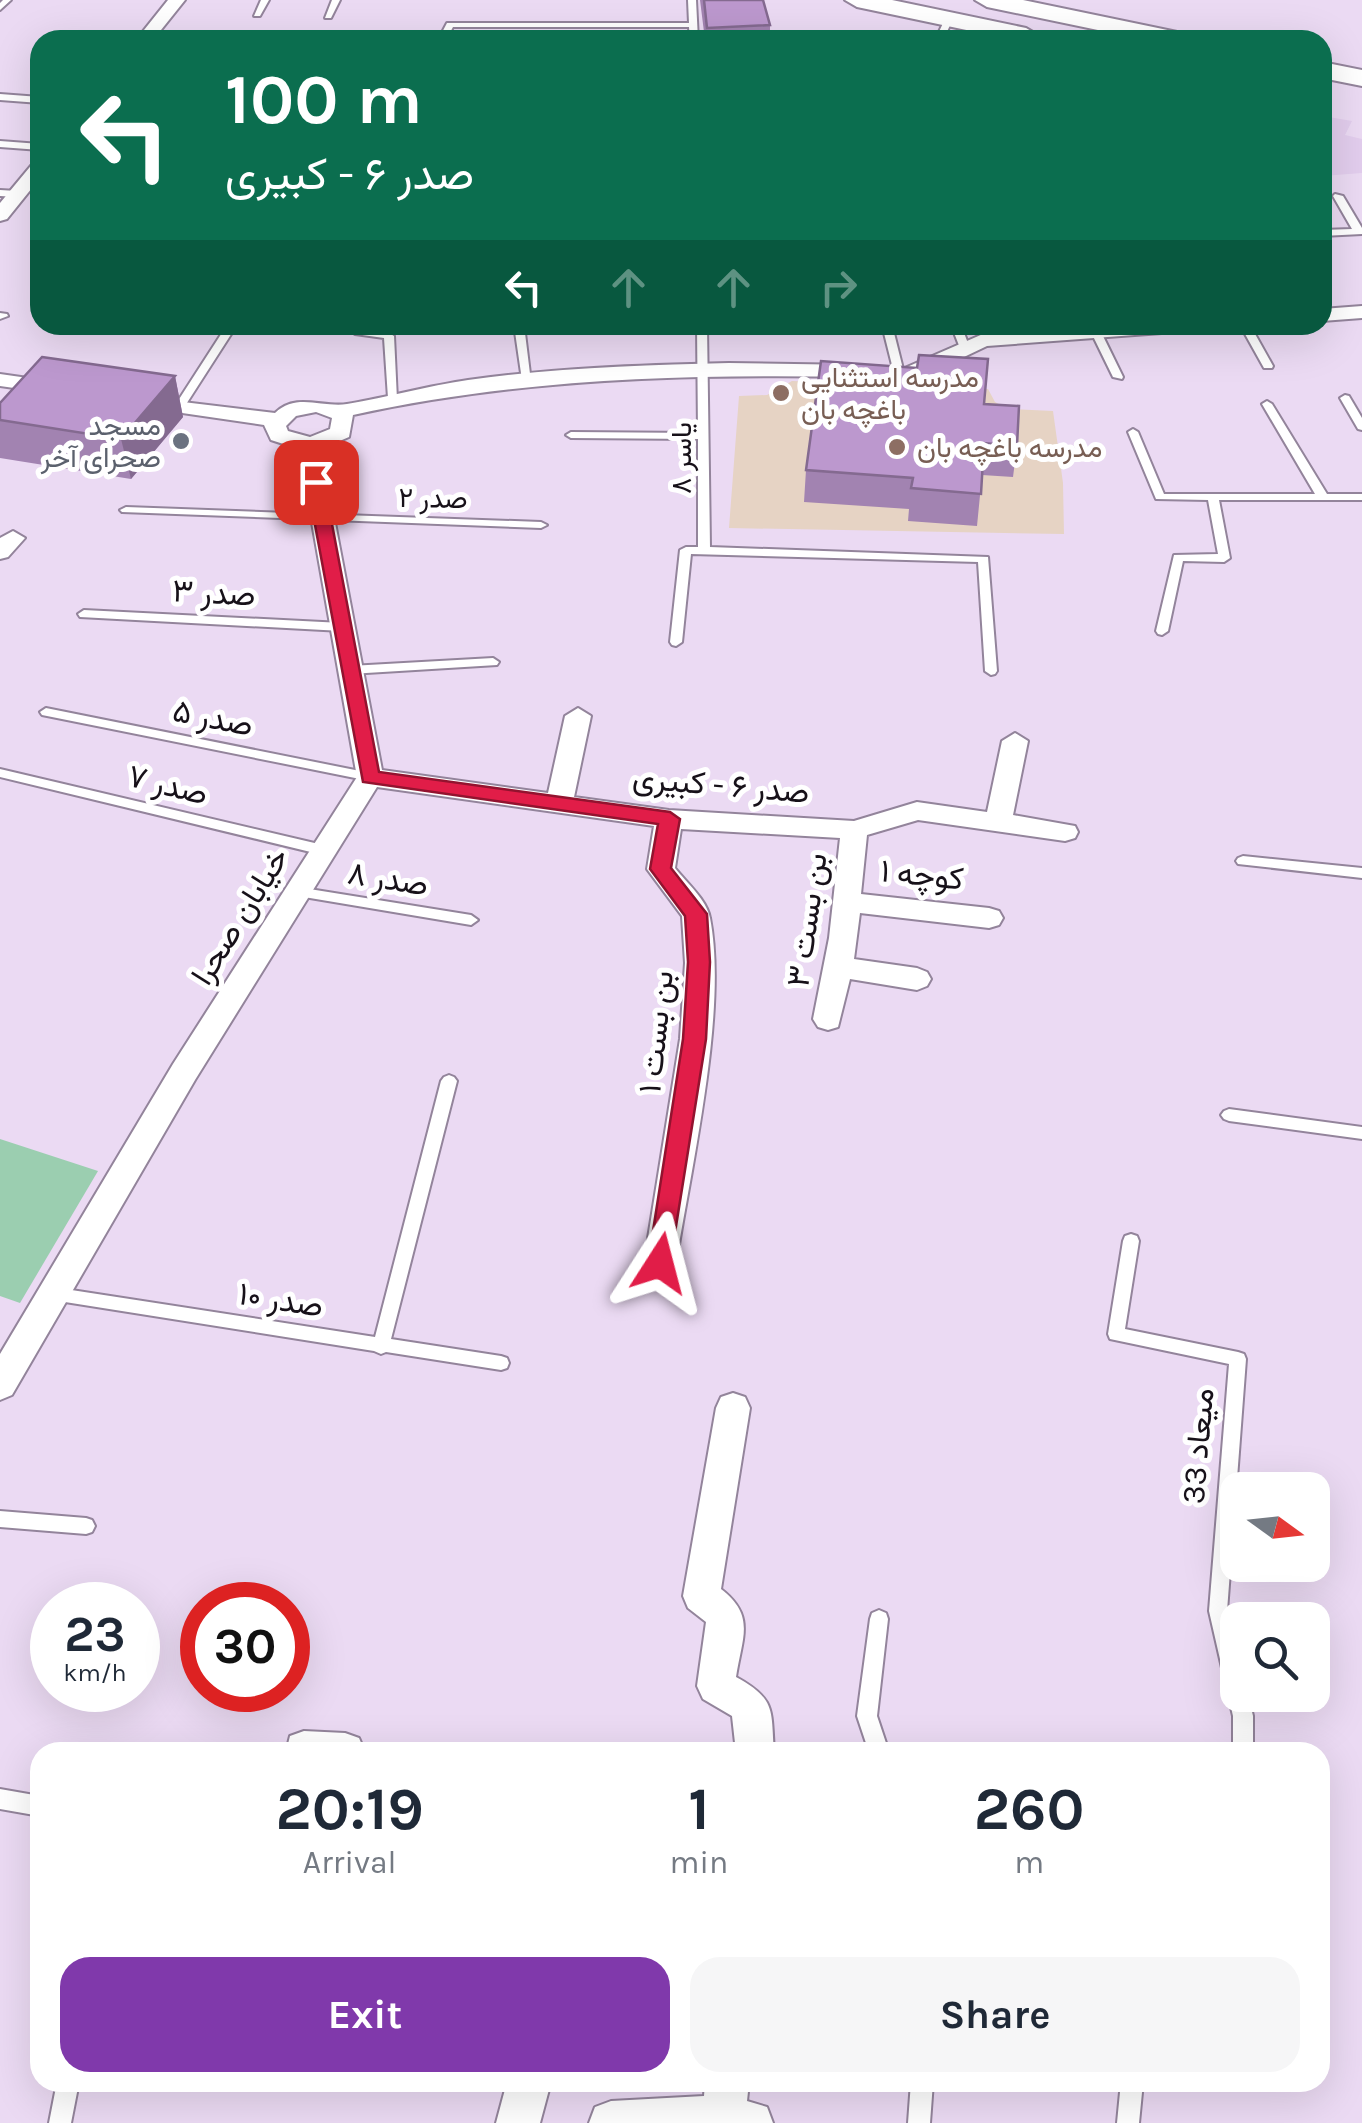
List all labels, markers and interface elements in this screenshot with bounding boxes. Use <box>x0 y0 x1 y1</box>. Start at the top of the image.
text: 100 m <box>225 59 423 141</box>
icon: left <box>60 70 190 200</box>
text: صدر ۶ - کبیری <box>225 148 474 200</box>
icon: left <box>496 260 551 315</box>
icon: ahead <box>601 260 656 315</box>
icon: ahead <box>706 260 761 315</box>
icon: right <box>811 260 866 315</box>
place label: مدرسه استثنایی باغچه بان <box>801 361 979 428</box>
marker: مدرسه استثنایی باغچه بان <box>770 382 792 404</box>
place label: مسجد صحرای آخر <box>40 409 161 475</box>
street label: یاسر ۸ <box>665 422 699 494</box>
marker: مسجد صحرای آخر <box>170 430 192 452</box>
place label: مدرسه باغچه بان <box>917 431 1102 466</box>
marker: مدرسه باغچه بان <box>886 436 908 458</box>
pin <box>274 440 359 525</box>
icon: arrive <box>289 455 344 510</box>
street label: صدر ۲ <box>398 481 468 516</box>
street label: صدر ۳ <box>171 572 257 615</box>
street label: صدر ۵ <box>169 692 256 745</box>
street label: صدر ۷ <box>124 757 212 814</box>
street label: صدر ۶ - کبیری <box>631 759 811 812</box>
street label: خیابان صحرا <box>183 841 298 992</box>
street label: بن بست ۳ <box>779 851 835 989</box>
street label: کوچه ۱ <box>878 852 965 901</box>
street label: صدر ۸ <box>345 854 431 905</box>
street label: بن بست ۱ <box>631 969 681 1095</box>
position arrow <box>608 1211 712 1315</box>
street label: صدر ۱۰ <box>236 1275 326 1326</box>
street label: میعاد 33 <box>1175 1387 1221 1505</box>
north arrow <box>1220 1472 1330 1582</box>
map controls <box>1220 1472 1330 1712</box>
speed limit sign: 30 <box>180 1582 310 1712</box>
button: search <box>1220 1602 1330 1712</box>
text: 23 <box>64 1605 126 1664</box>
text: km/h <box>63 1658 127 1687</box>
text: 20:19 <box>276 1774 424 1844</box>
text: 1 <box>688 1774 710 1844</box>
text: 260 <box>974 1774 1084 1844</box>
text: Arrival <box>303 1844 397 1881</box>
text: min <box>669 1844 728 1881</box>
text: m <box>1014 1844 1044 1881</box>
button: Exit <box>60 1957 670 2072</box>
button: Share <box>690 1957 1300 2072</box>

